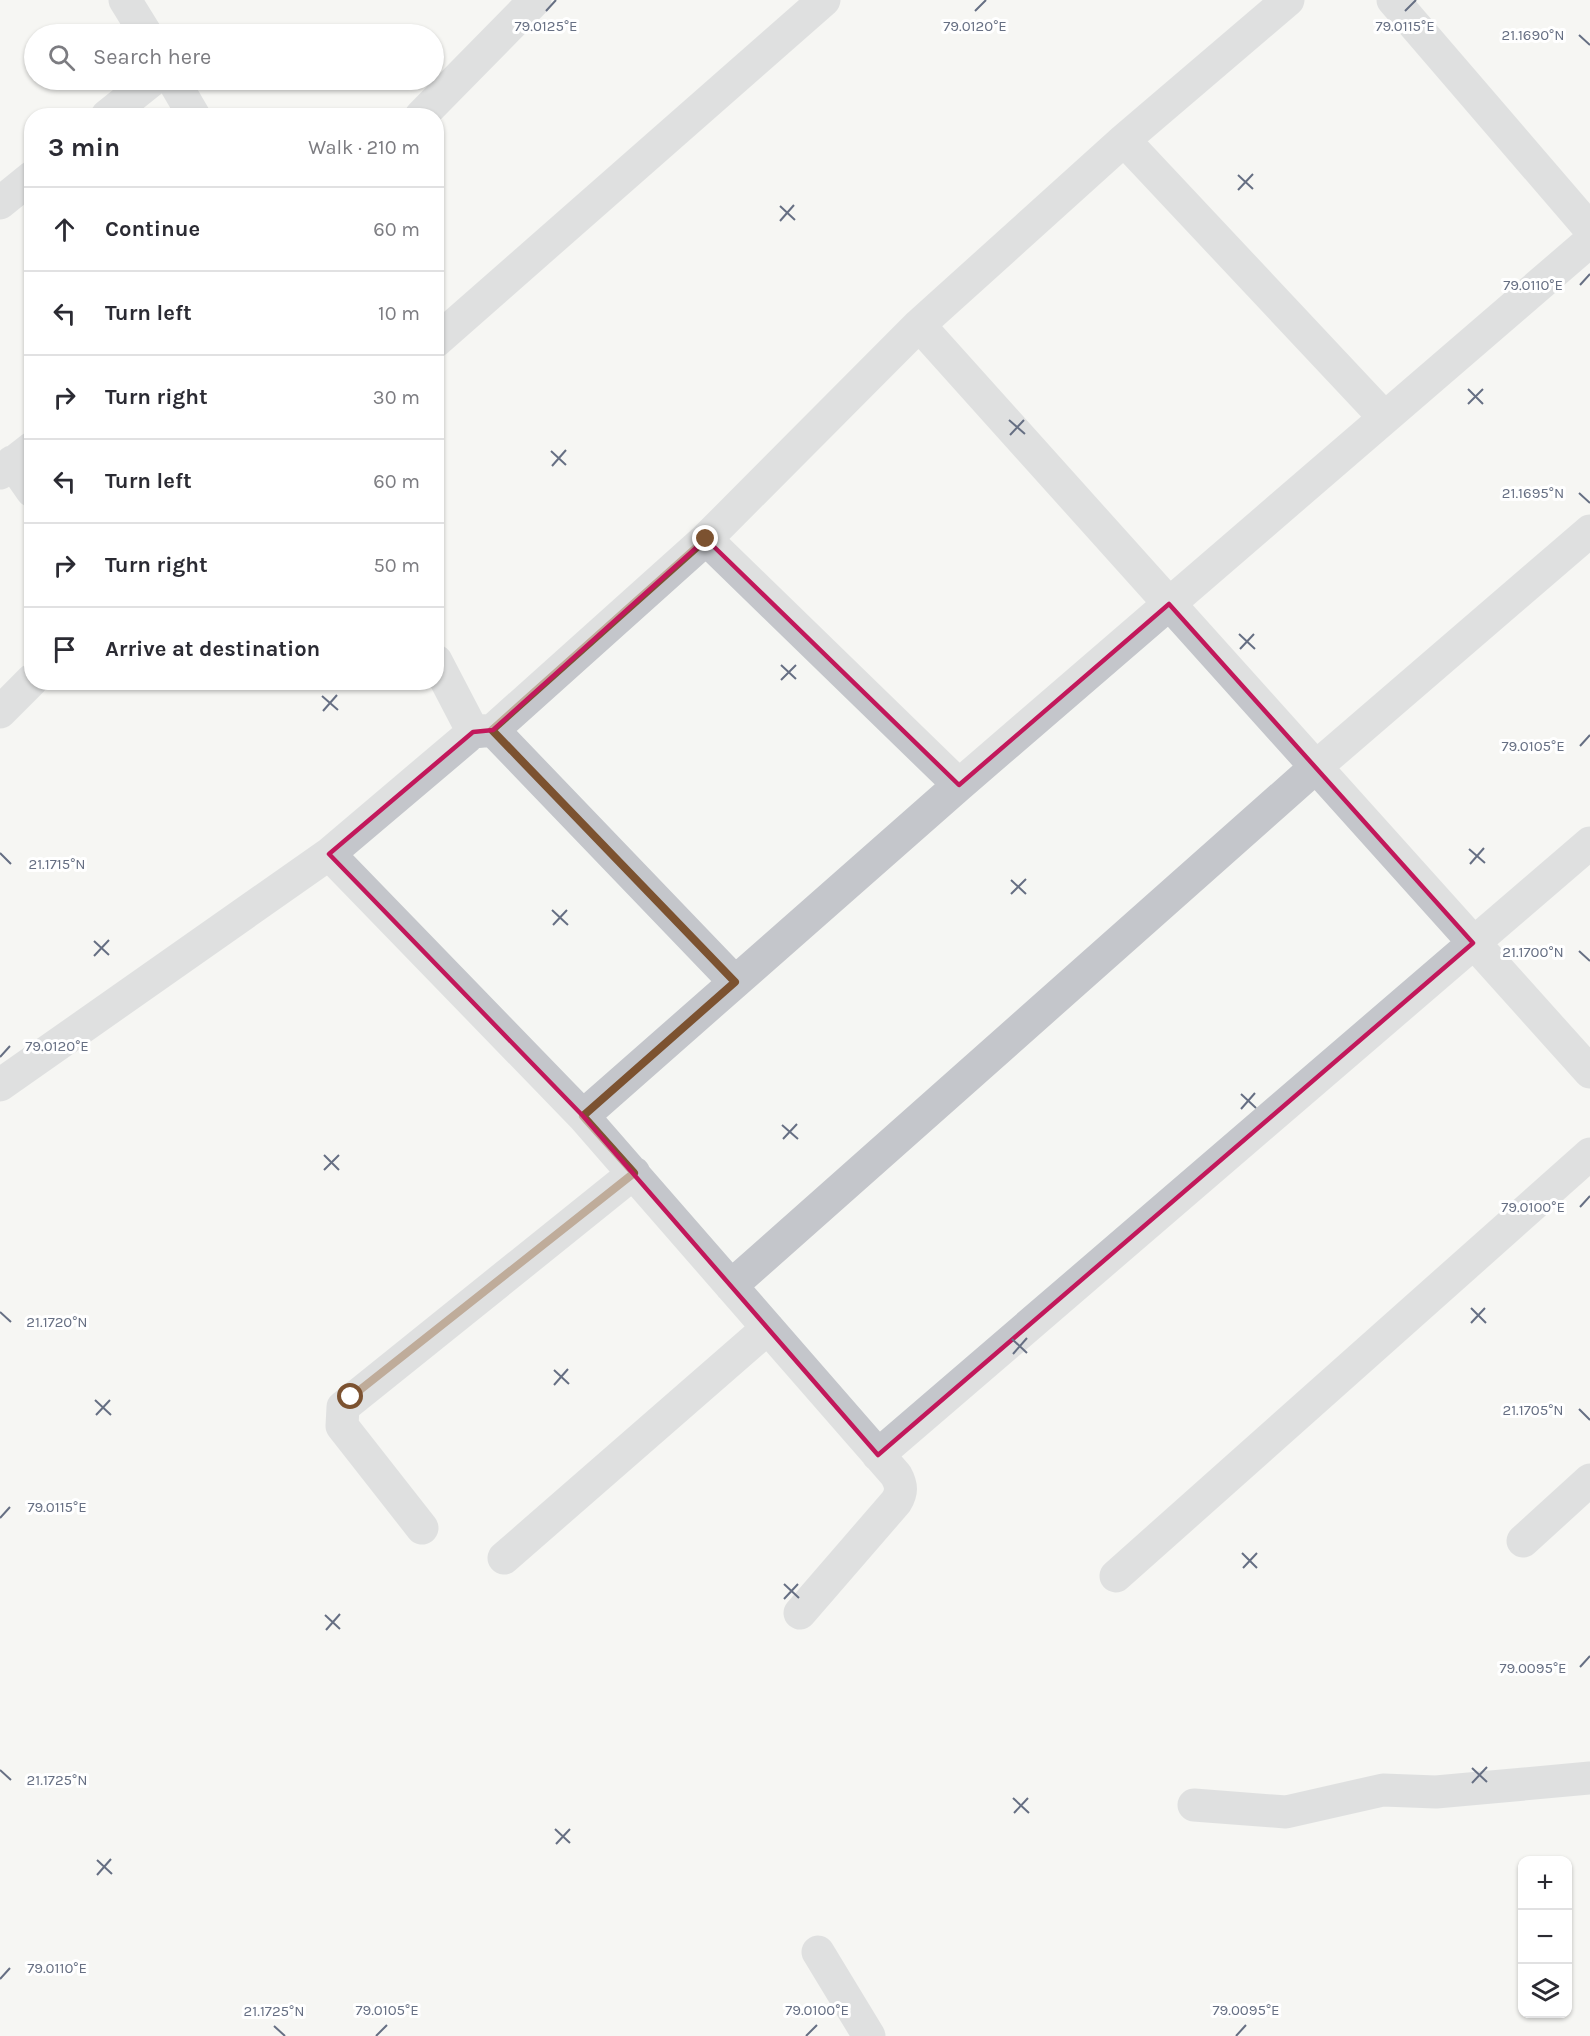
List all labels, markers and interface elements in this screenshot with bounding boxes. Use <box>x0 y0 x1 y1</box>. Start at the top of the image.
text: 79.0125°E <box>515 17 577 35</box>
text: 79.0120°E <box>943 17 1007 35</box>
text: 79.0115°E <box>1375 17 1435 35</box>
search box <box>24 24 444 90</box>
text: 21.1690°N <box>1502 26 1564 44</box>
icon: search <box>45 41 78 74</box>
text: Search here <box>93 44 211 70</box>
text: 3 min <box>48 132 120 163</box>
text: Walk · 210 m <box>308 136 420 159</box>
icon: ahead <box>48 213 81 246</box>
text: Continue <box>105 216 200 242</box>
text: 60 m <box>373 218 420 241</box>
text: 79.0110°E <box>1503 276 1563 294</box>
icon: left <box>48 297 81 330</box>
text: Turn left <box>105 300 192 326</box>
text: 10 m <box>378 302 420 325</box>
icon: right <box>48 381 81 414</box>
text: Turn right <box>105 384 208 410</box>
text: 30 m <box>373 386 420 409</box>
icon: left <box>48 465 81 498</box>
text: Turn left <box>105 468 192 494</box>
text: 60 m <box>373 470 420 493</box>
text: 21.1695°N <box>1502 484 1564 502</box>
route end <box>692 525 718 551</box>
icon: right <box>48 549 81 582</box>
text: Turn right <box>105 552 208 578</box>
text: 50 m <box>373 554 420 577</box>
icon: arrive <box>48 633 81 666</box>
text: Arrive at destination <box>105 636 320 662</box>
text: 79.0105°E <box>1501 737 1565 755</box>
text: 21.1715°N <box>28 855 86 873</box>
text: 21.1700°N <box>1502 943 1564 961</box>
text: 79.0120°E <box>25 1037 89 1055</box>
text: 79.0100°E <box>1501 1198 1565 1216</box>
text: 21.1720°N <box>26 1313 88 1331</box>
route start <box>337 1383 363 1409</box>
text: 21.1705°N <box>1502 1401 1564 1419</box>
text: 79.0115°E <box>27 1498 87 1516</box>
text: 79.0095°E <box>1500 1659 1566 1677</box>
text: 21.1725°N <box>27 1771 87 1789</box>
map controls <box>1518 1856 1572 2018</box>
button: + <box>1518 1856 1572 1910</box>
button: − <box>1518 1910 1572 1964</box>
text: 79.0110°E <box>27 1959 87 1977</box>
button: layers <box>1518 1964 1572 2018</box>
text: 79.0105°E <box>355 2001 419 2019</box>
text: 79.0100°E <box>785 2001 849 2019</box>
text: 79.0095°E <box>1213 2001 1279 2019</box>
text: 21.1725°N <box>244 2002 304 2020</box>

